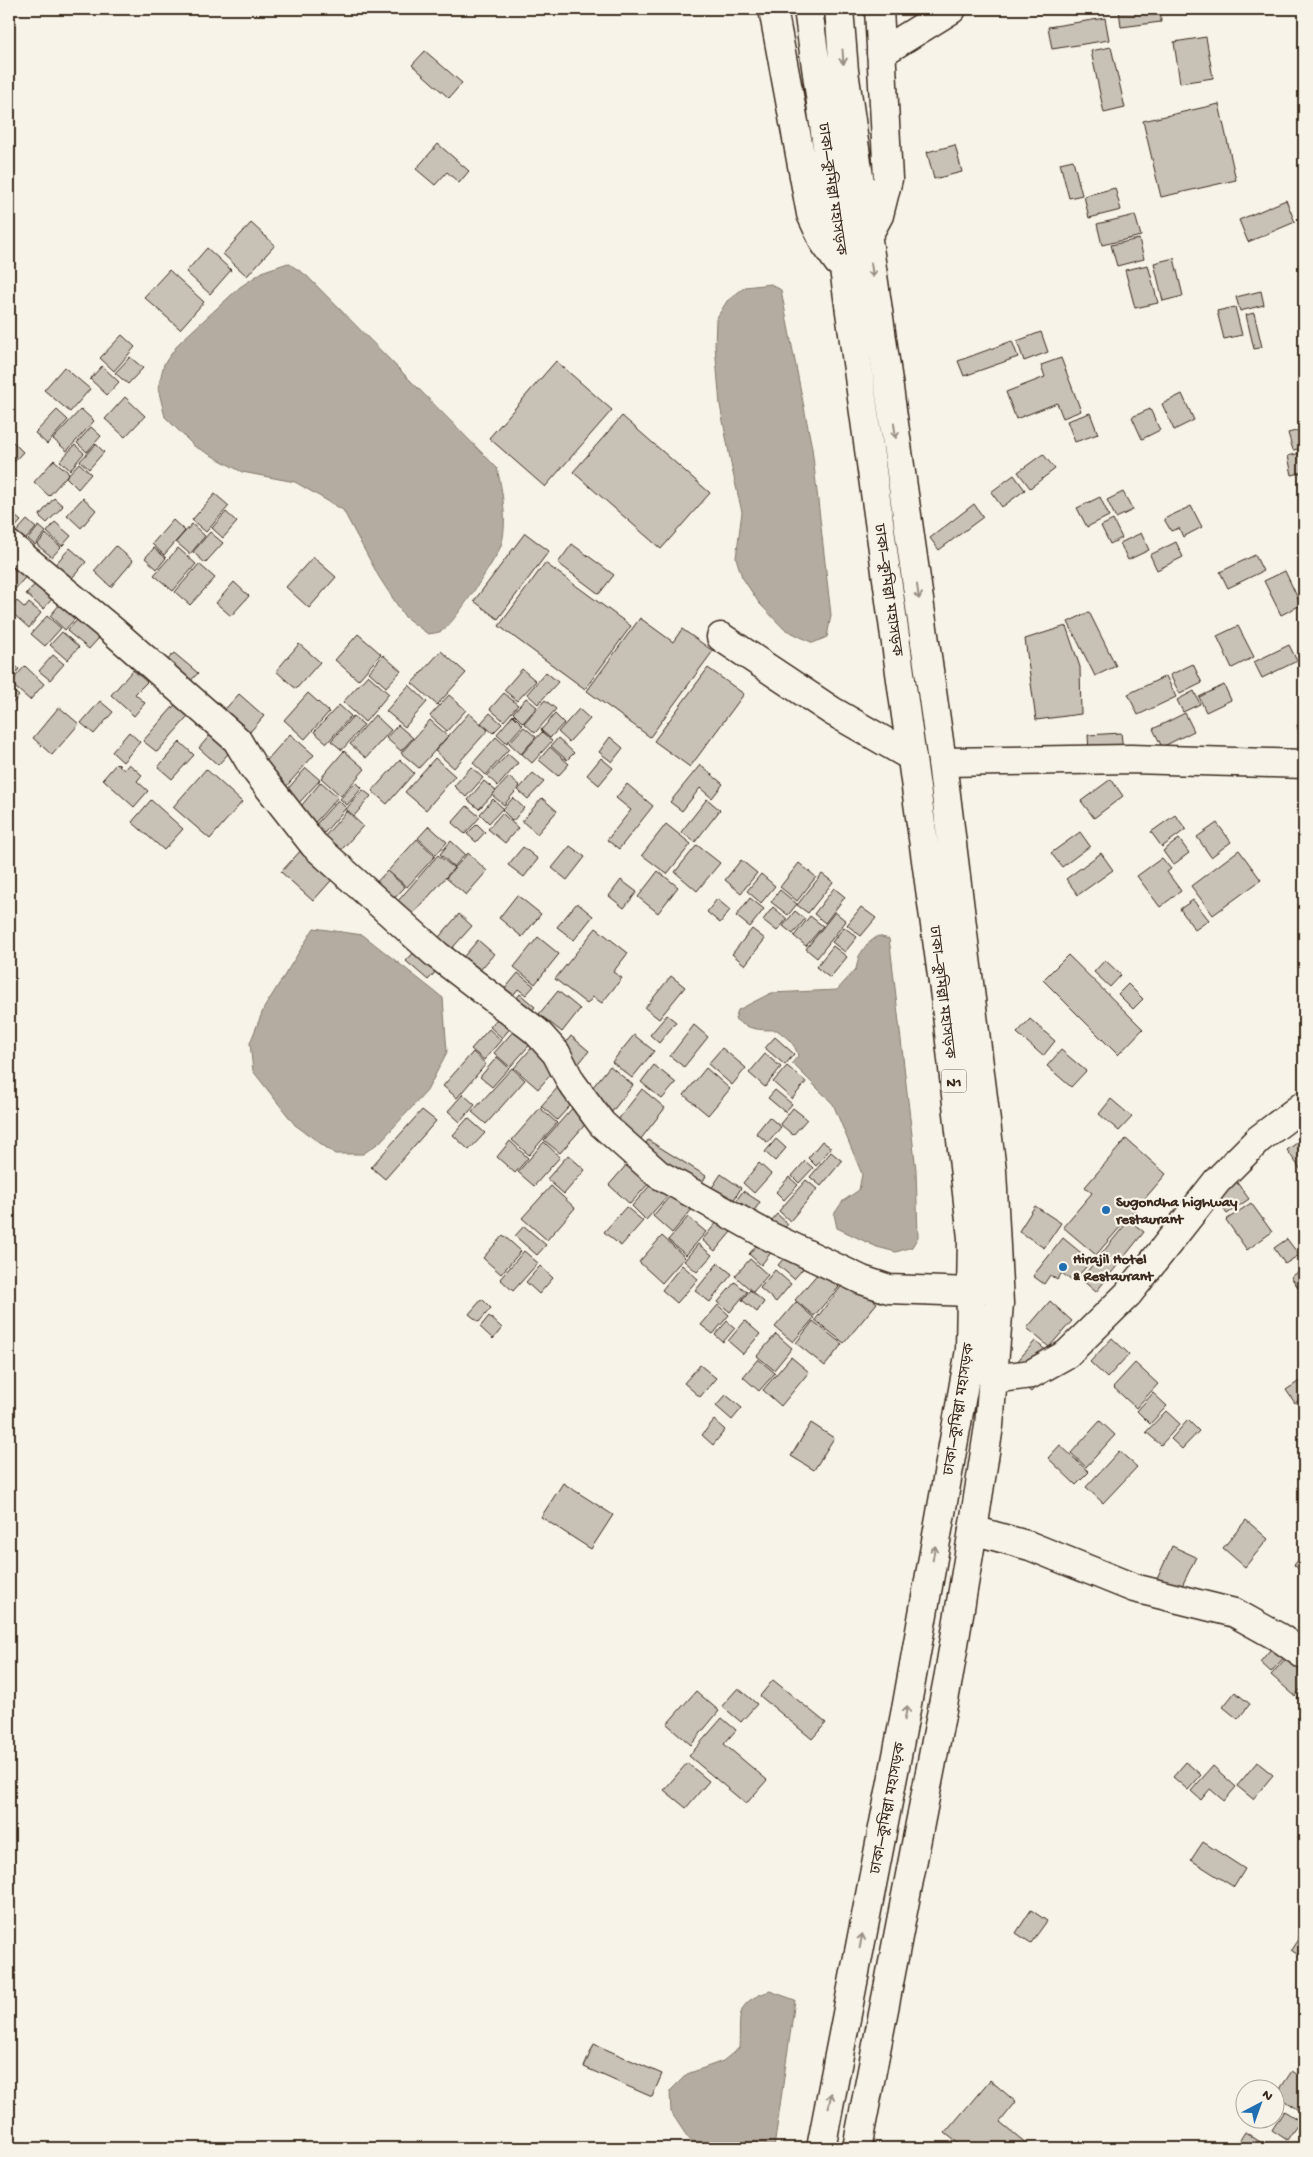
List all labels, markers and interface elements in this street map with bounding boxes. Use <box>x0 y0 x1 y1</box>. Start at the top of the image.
one-way arrow <box>838 49 848 65</box>
street label: ঢাকা–কুমিল্লা মহাসড়ক <box>813 121 850 258</box>
one-way arrow <box>867 262 877 278</box>
one-way arrow <box>890 423 900 439</box>
street label: ঢাকা–কুমিল্লা মহাসড়ক <box>869 522 906 659</box>
one-way arrow <box>913 584 923 600</box>
street label: ঢাকা–কুমিল্লা মহাসড়ক <box>924 924 959 1061</box>
road number: N1 <box>942 1070 966 1092</box>
place label: Sugondha highway restaurant <box>1115 1194 1238 1229</box>
marker: Sugondha highway restaurant <box>1100 1204 1112 1216</box>
place label: Hirajil Hotel & Restaurant <box>1073 1251 1155 1286</box>
marker: Hirajil Hotel & Restaurant <box>1057 1261 1069 1273</box>
street label: ঢাকা–কুমিল্লা মহাসড়ক <box>939 1341 979 1478</box>
one-way arrow <box>930 1545 940 1561</box>
one-way arrow <box>901 1705 911 1721</box>
street label: ঢাকা–কুমিল্লা মহাসড়ক <box>866 1740 911 1877</box>
one-way arrow <box>857 1933 867 1949</box>
north arrow <box>1236 2080 1286 2130</box>
text: N <box>1258 2087 1276 2105</box>
one-way arrow <box>826 2093 836 2109</box>

